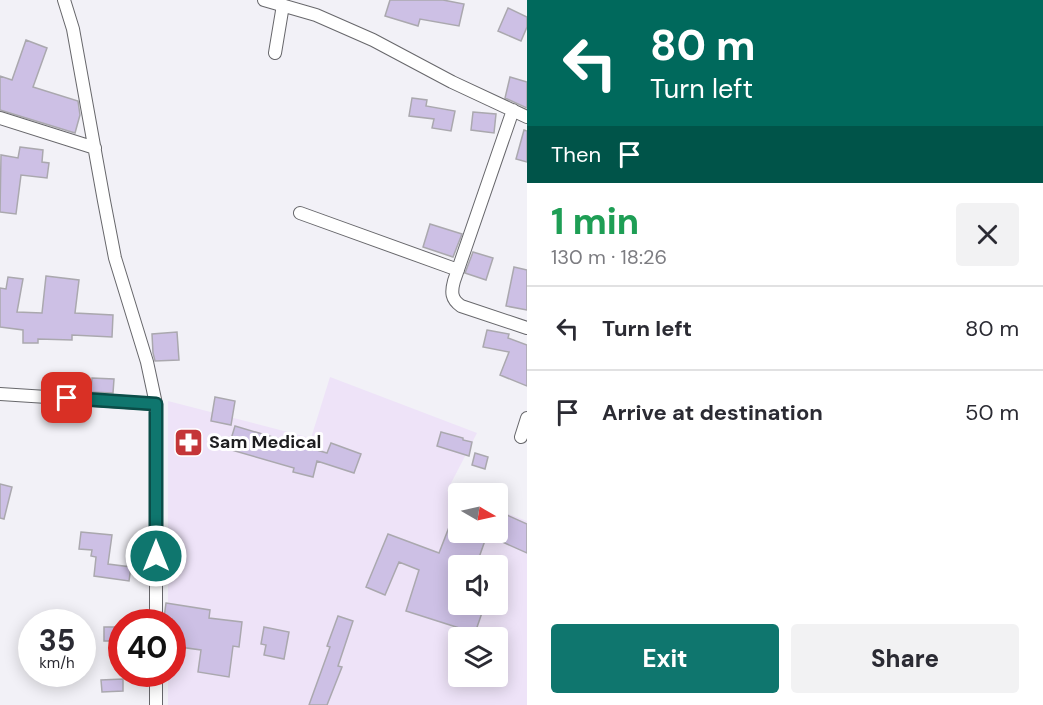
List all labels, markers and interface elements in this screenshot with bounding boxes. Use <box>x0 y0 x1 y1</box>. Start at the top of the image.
text: 80 m <box>650 18 756 73</box>
icon: left <box>551 24 629 102</box>
text: Turn left <box>650 71 753 106</box>
icon: arrive <box>613 138 646 171</box>
text: Then <box>551 140 601 169</box>
text: 1 min <box>551 198 639 245</box>
button: close <box>956 203 1019 266</box>
text: 130 m · 18:26 <box>551 244 667 270</box>
icon: left <box>551 312 584 345</box>
text: Turn left <box>602 314 692 343</box>
text: 80 m <box>965 314 1019 343</box>
pin <box>41 372 92 423</box>
icon: arrive <box>50 381 83 414</box>
icon: arrive <box>551 396 584 429</box>
text: Arrive at destination <box>602 398 823 427</box>
text: 50 m <box>965 398 1019 427</box>
pharmacy icon: Sam Medical <box>172 426 204 458</box>
place label: Sam Medical <box>209 430 321 454</box>
north arrow <box>448 483 508 543</box>
map controls <box>448 483 508 687</box>
position arrow <box>124 524 188 588</box>
button: sound <box>448 555 508 615</box>
speed limit sign: 40 <box>108 609 186 687</box>
text: 35 <box>39 621 75 660</box>
button: Exit <box>551 624 779 693</box>
button: Share <box>791 624 1019 693</box>
button: layers <box>448 627 508 687</box>
text: km/h <box>39 653 75 673</box>

